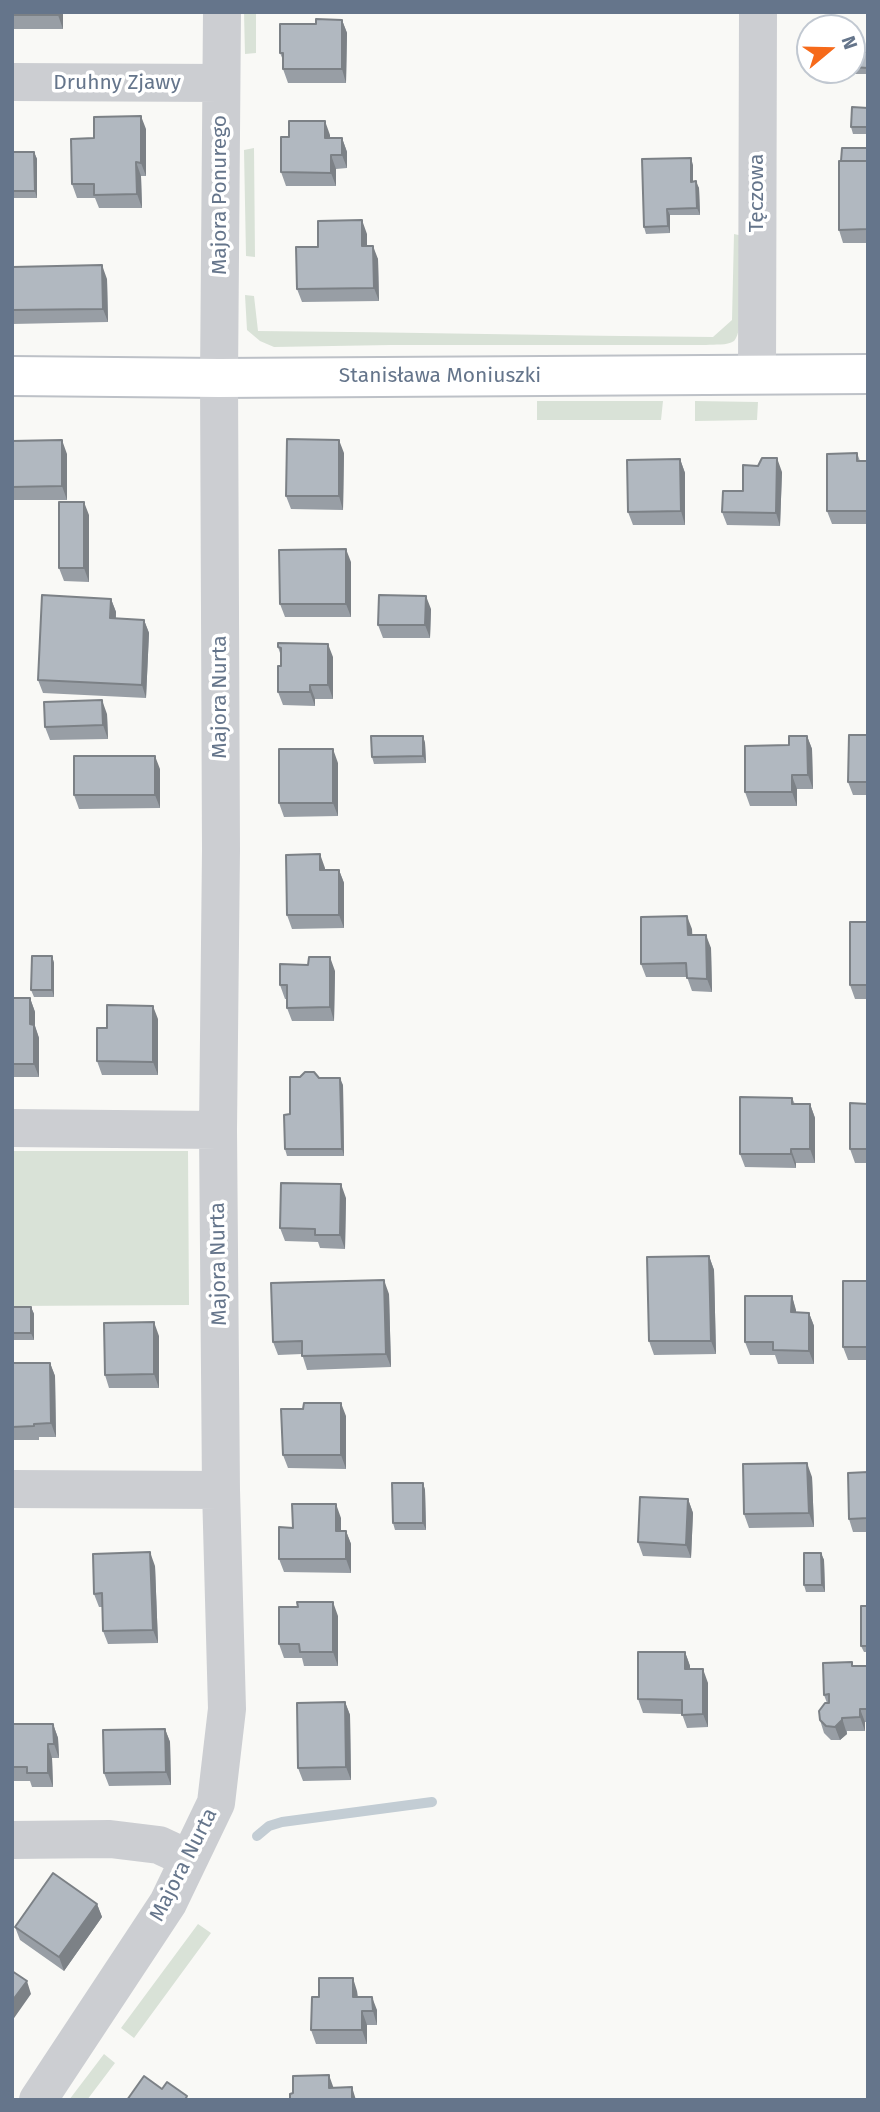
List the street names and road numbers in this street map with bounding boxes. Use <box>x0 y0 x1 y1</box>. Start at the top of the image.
street label: Druhny Zjawy <box>53 70 181 96</box>
street label: Majora Ponurego <box>207 115 233 275</box>
street label: Tęczowa <box>744 154 770 232</box>
street label: Stanisława Moniuszki <box>339 363 541 389</box>
street label: Majora Nurta <box>207 635 233 759</box>
street label: Majora Nurta <box>205 1202 233 1326</box>
street label: Majora Nurta <box>145 1804 223 1926</box>

